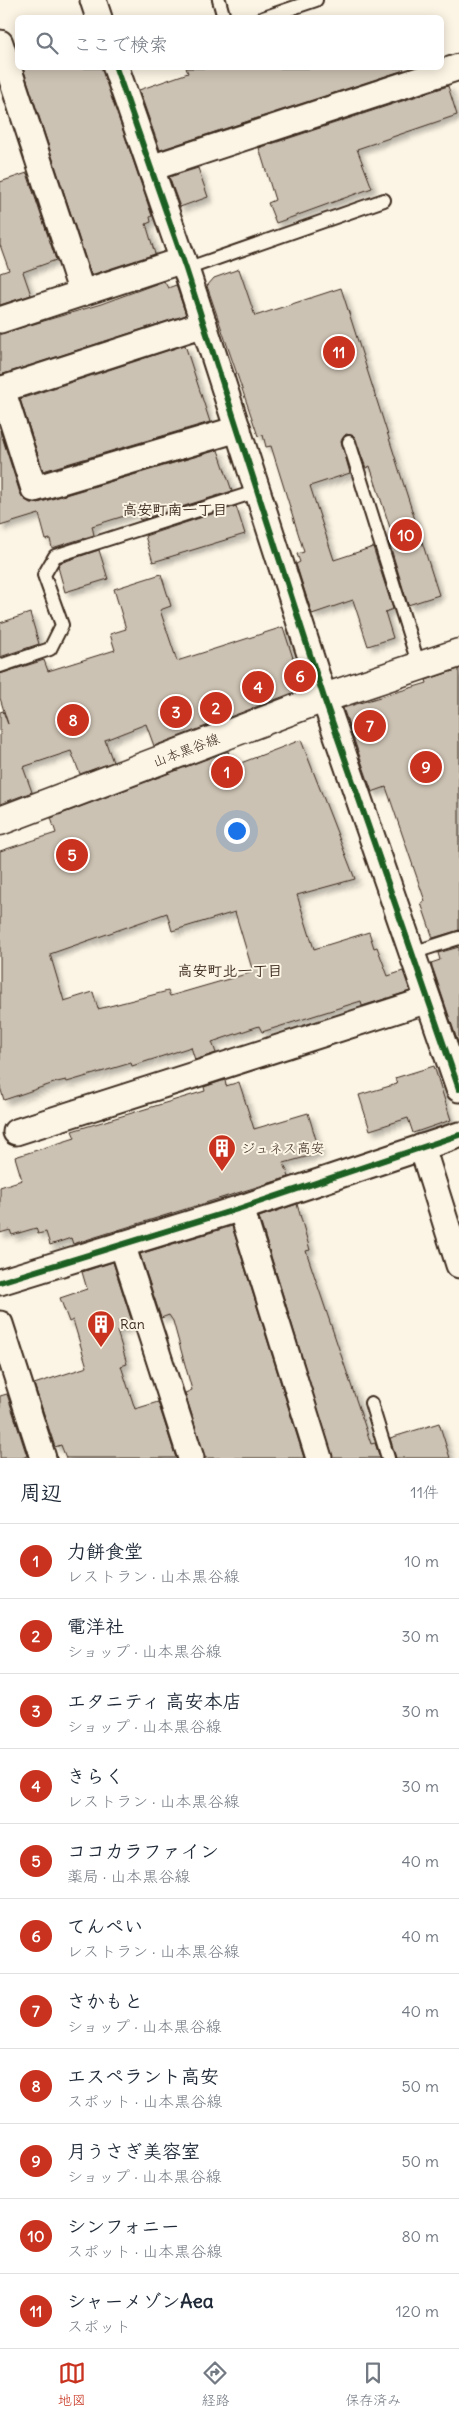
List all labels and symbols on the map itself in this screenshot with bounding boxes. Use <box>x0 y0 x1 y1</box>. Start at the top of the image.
pin: 11 <box>323 333 355 371</box>
district label: 高安町南一丁目 <box>122 500 228 519</box>
pin: 10 <box>390 516 422 554</box>
pin: 6 <box>284 657 316 695</box>
pin: 4 <box>242 668 274 706</box>
pin: 2 <box>200 689 232 727</box>
pin: 3 <box>160 693 192 731</box>
pin: 8 <box>57 701 89 739</box>
pin: 7 <box>354 707 386 745</box>
street label: 山本黒谷線 <box>150 729 222 771</box>
pin: 9 <box>410 748 442 786</box>
pin: 1 <box>211 753 243 791</box>
your location <box>224 818 250 844</box>
pin: 5 <box>56 836 88 874</box>
district label: 高安町北一丁目 <box>177 961 283 980</box>
building icon: ジュネス高安 <box>207 1133 237 1172</box>
place label: ジュネス高安 <box>241 1139 325 1157</box>
building icon: Ran <box>86 1309 116 1348</box>
place label: Ran <box>120 1315 145 1333</box>

